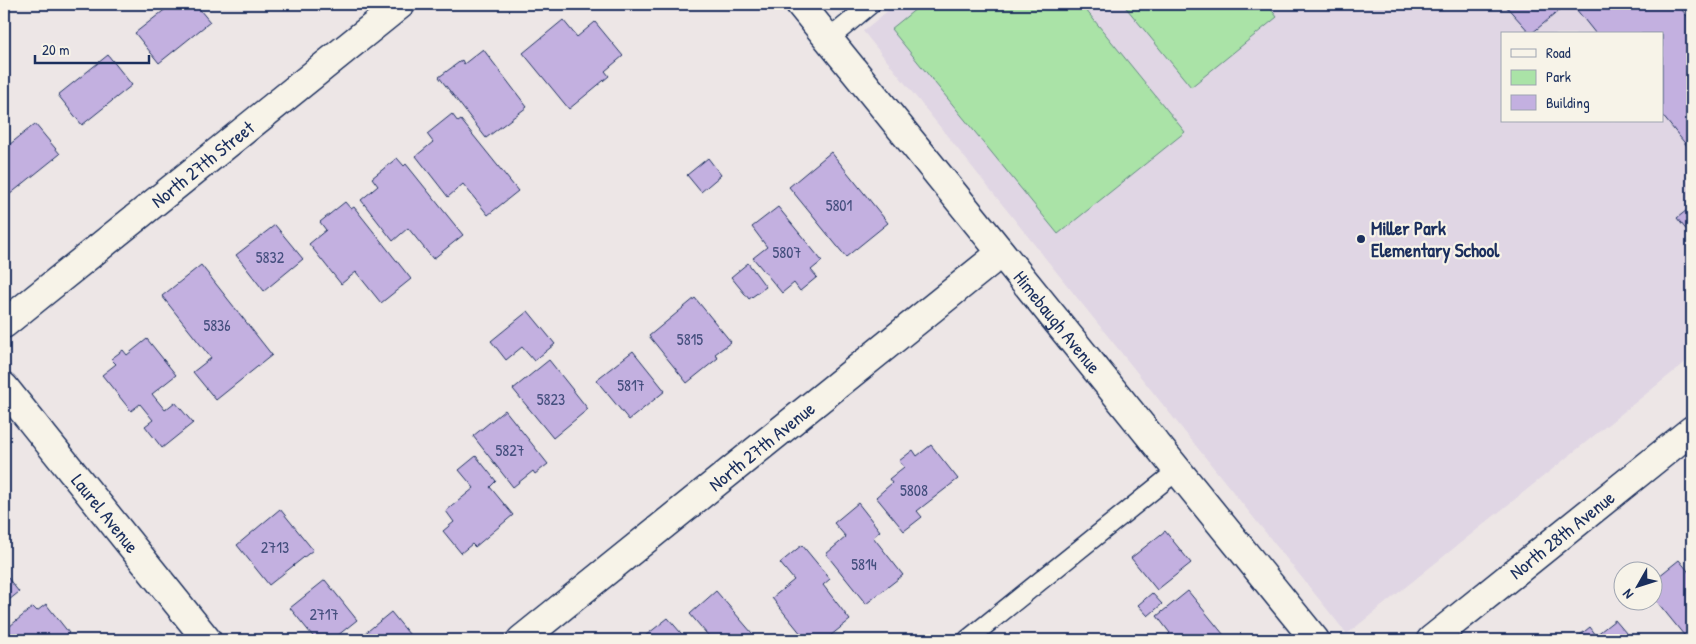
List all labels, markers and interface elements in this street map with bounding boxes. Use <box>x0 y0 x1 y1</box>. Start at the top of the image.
scale bar <box>35 32 149 64</box>
legend <box>1501 32 1664 122</box>
text: 20 m <box>42 39 69 60</box>
text: Road <box>1546 42 1571 63</box>
text: Park <box>1546 66 1571 87</box>
text: Building <box>1546 92 1590 113</box>
street label: North 27th Street <box>146 114 260 213</box>
house number: 5801 <box>826 194 853 216</box>
place label: Miller Park Elementary School <box>1371 215 1500 264</box>
marker: Miller Park Elementary School <box>1355 233 1367 245</box>
house number: 5807 <box>773 241 801 263</box>
house number: 5832 <box>256 246 285 268</box>
street label: Himebaugh Avenue <box>1008 265 1107 379</box>
house number: 5836 <box>203 314 231 336</box>
house number: 5815 <box>677 328 703 350</box>
house number: 5817 <box>617 374 645 396</box>
house number: 5823 <box>537 388 565 410</box>
street label: North 27th Avenue <box>703 395 820 497</box>
house number: 5827 <box>495 439 525 461</box>
street label: Laurel Avenue <box>66 468 145 559</box>
house number: 5808 <box>900 479 928 501</box>
street label: North 28th Avenue <box>1504 484 1620 585</box>
house number: 2713 <box>261 536 289 558</box>
house number: 5814 <box>851 553 877 575</box>
north arrow <box>1614 562 1664 612</box>
text: N <box>1617 585 1637 603</box>
house number: 2717 <box>309 603 339 625</box>

